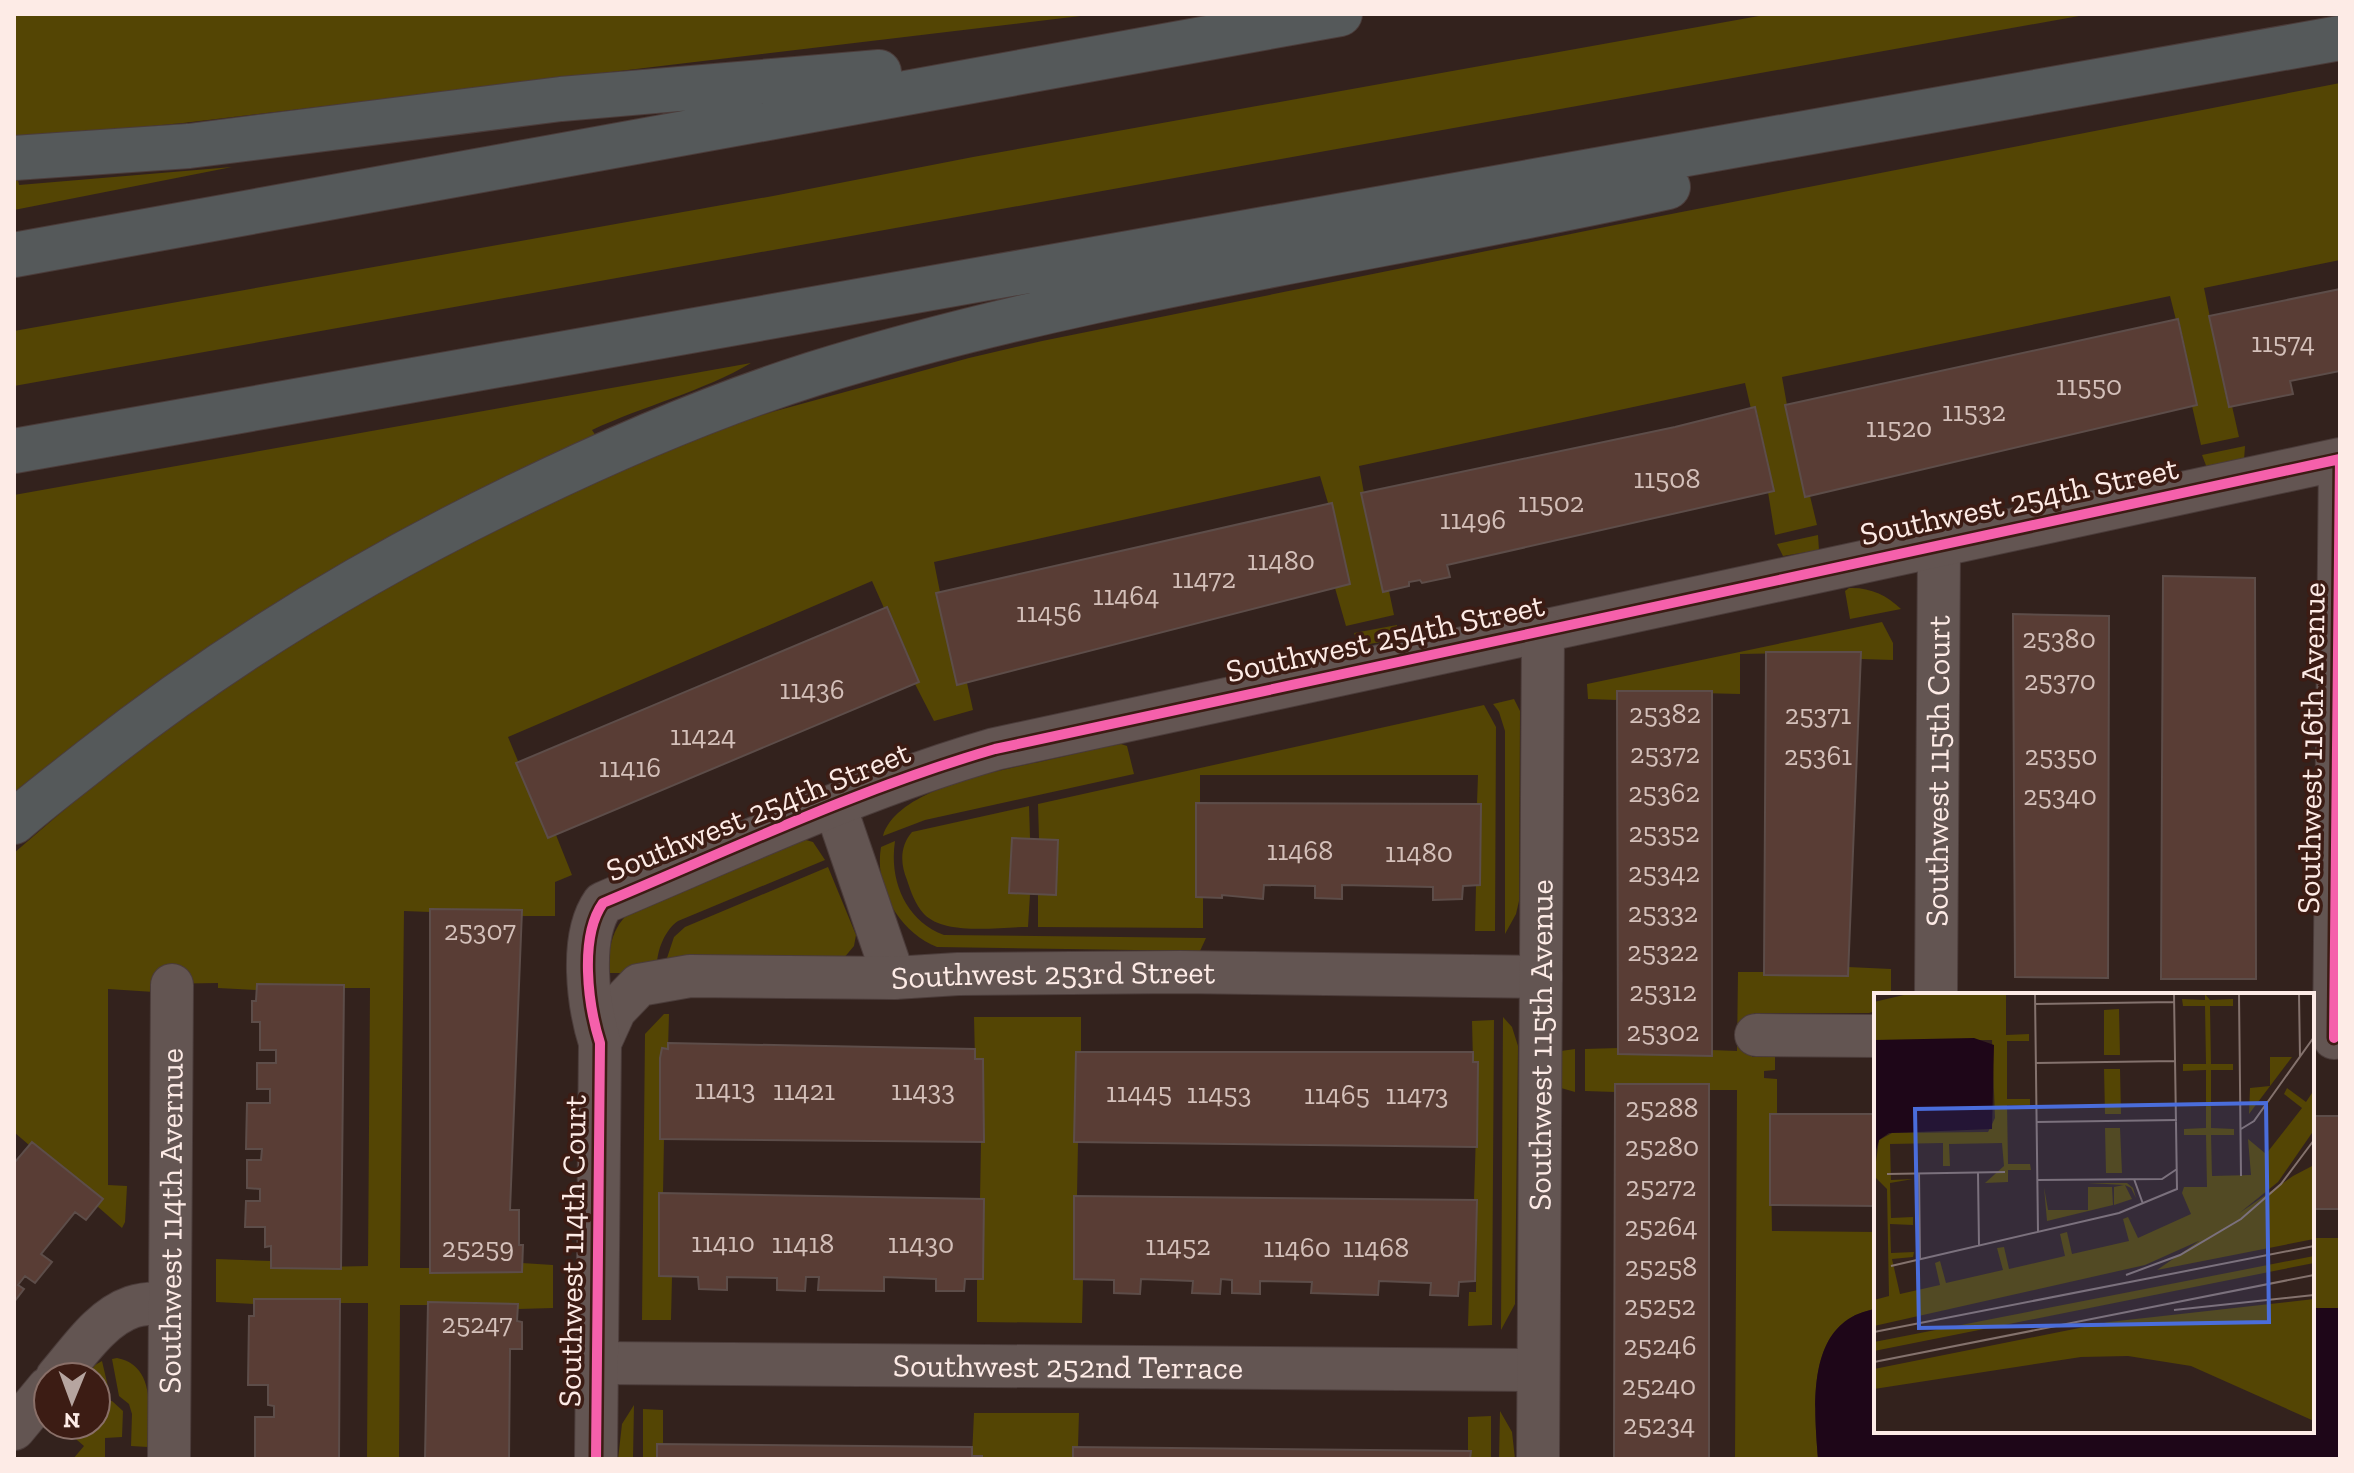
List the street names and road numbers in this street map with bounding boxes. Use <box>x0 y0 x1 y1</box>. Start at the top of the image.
street label: Southwest 254th Street <box>1857 449 2182 553</box>
street label: Southwest 116th Avenue <box>2289 582 2333 914</box>
street label: Southwest 254th Street <box>1223 586 1548 690</box>
street label: Southwest 115th Court <box>1917 615 1958 927</box>
street label: Southwest 254th Street <box>601 733 915 889</box>
street label: Southwest 115th Avenue <box>1521 879 1560 1211</box>
street label: Southwest 253rd Street <box>890 953 1216 997</box>
street label: Southwest 114th Avernue <box>150 1048 191 1394</box>
street label: Southwest 114th Court <box>550 1095 594 1407</box>
street label: Southwest 252nd Terrace <box>893 1346 1243 1387</box>

